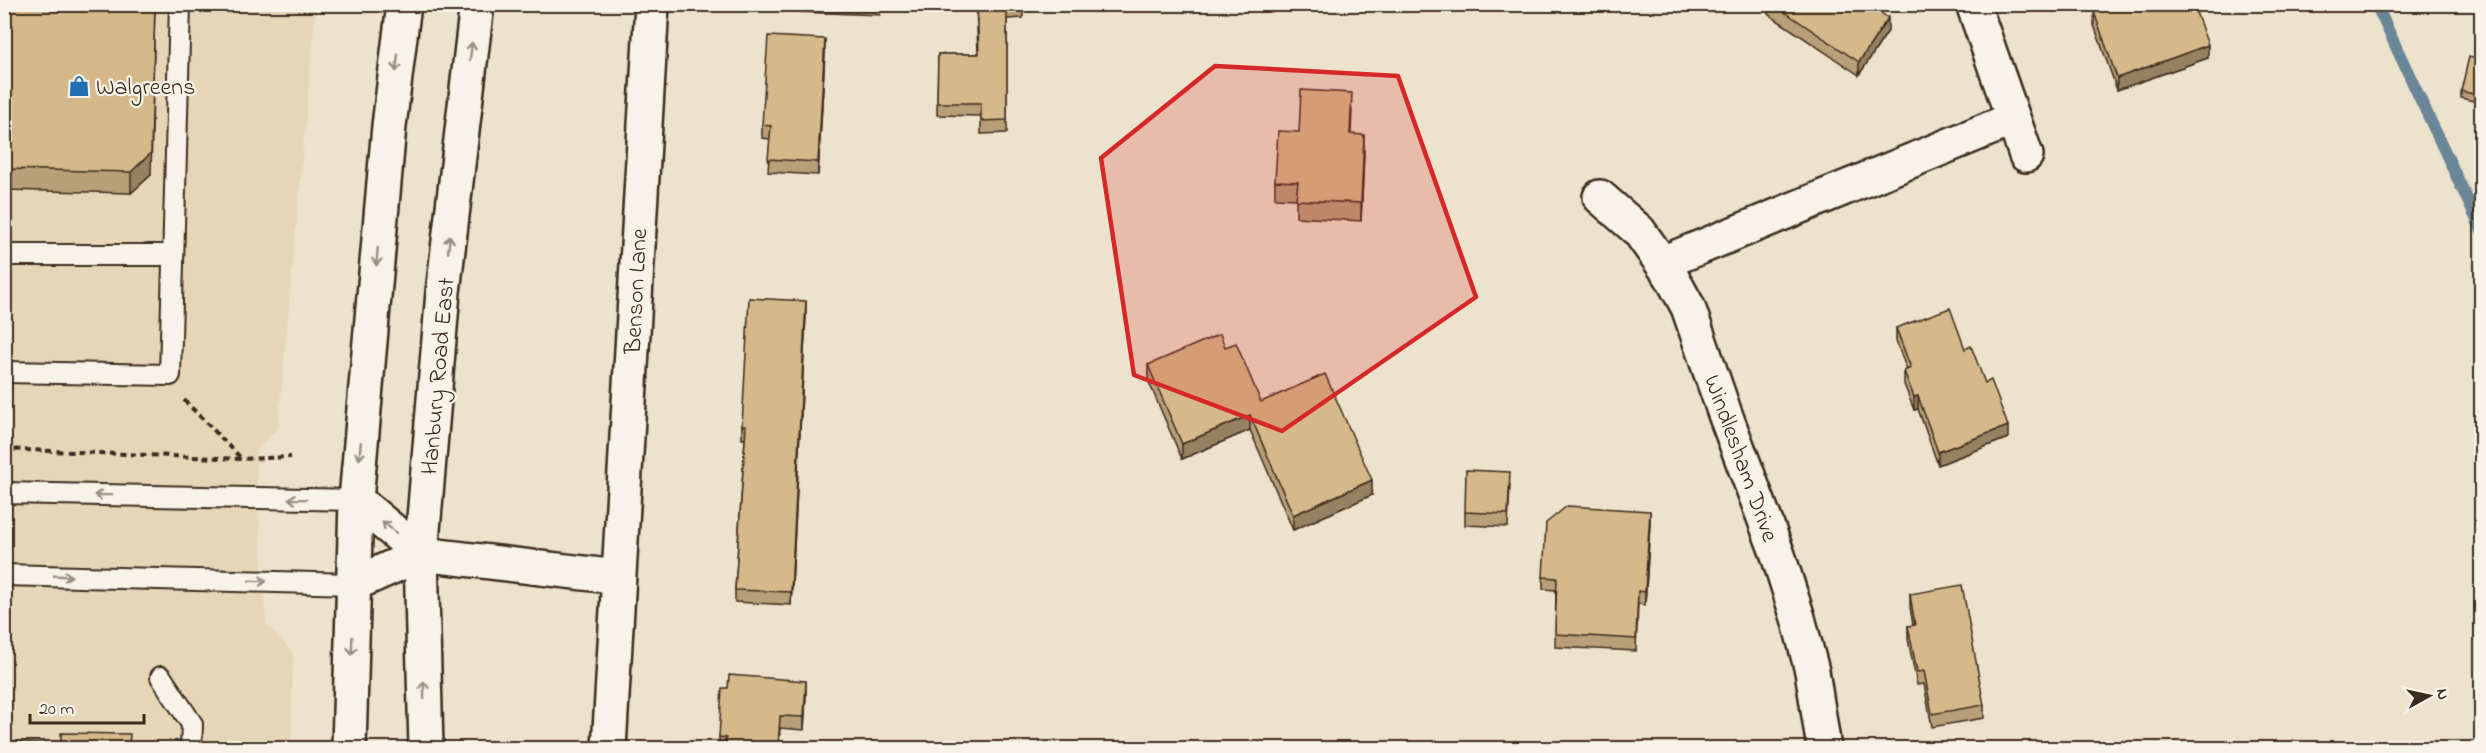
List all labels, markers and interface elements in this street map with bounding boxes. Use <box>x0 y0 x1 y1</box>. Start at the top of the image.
one-way arrow <box>465 41 476 61</box>
one-way arrow <box>391 52 402 72</box>
place label: Walgreens <box>96 71 195 106</box>
shop icon: Walgreens <box>67 74 91 98</box>
street label: Benson Lane <box>617 227 658 356</box>
one-way arrow <box>444 235 455 255</box>
one-way arrow <box>371 246 382 266</box>
street label: Hanbury Road East <box>413 276 467 476</box>
street label: Windlesham Drive <box>1693 370 1786 548</box>
one-way arrow <box>354 440 365 460</box>
one-way arrow <box>93 489 113 500</box>
one-way arrow <box>288 493 308 504</box>
one-way arrow <box>381 521 397 534</box>
one-way arrow <box>52 570 72 582</box>
one-way arrow <box>247 576 267 587</box>
one-way arrow <box>347 635 358 655</box>
north arrow <box>2399 666 2459 726</box>
one-way arrow <box>419 681 430 701</box>
scale bar <box>30 687 144 725</box>
text: N <box>2429 687 2455 701</box>
text: 20 m <box>39 697 74 723</box>

